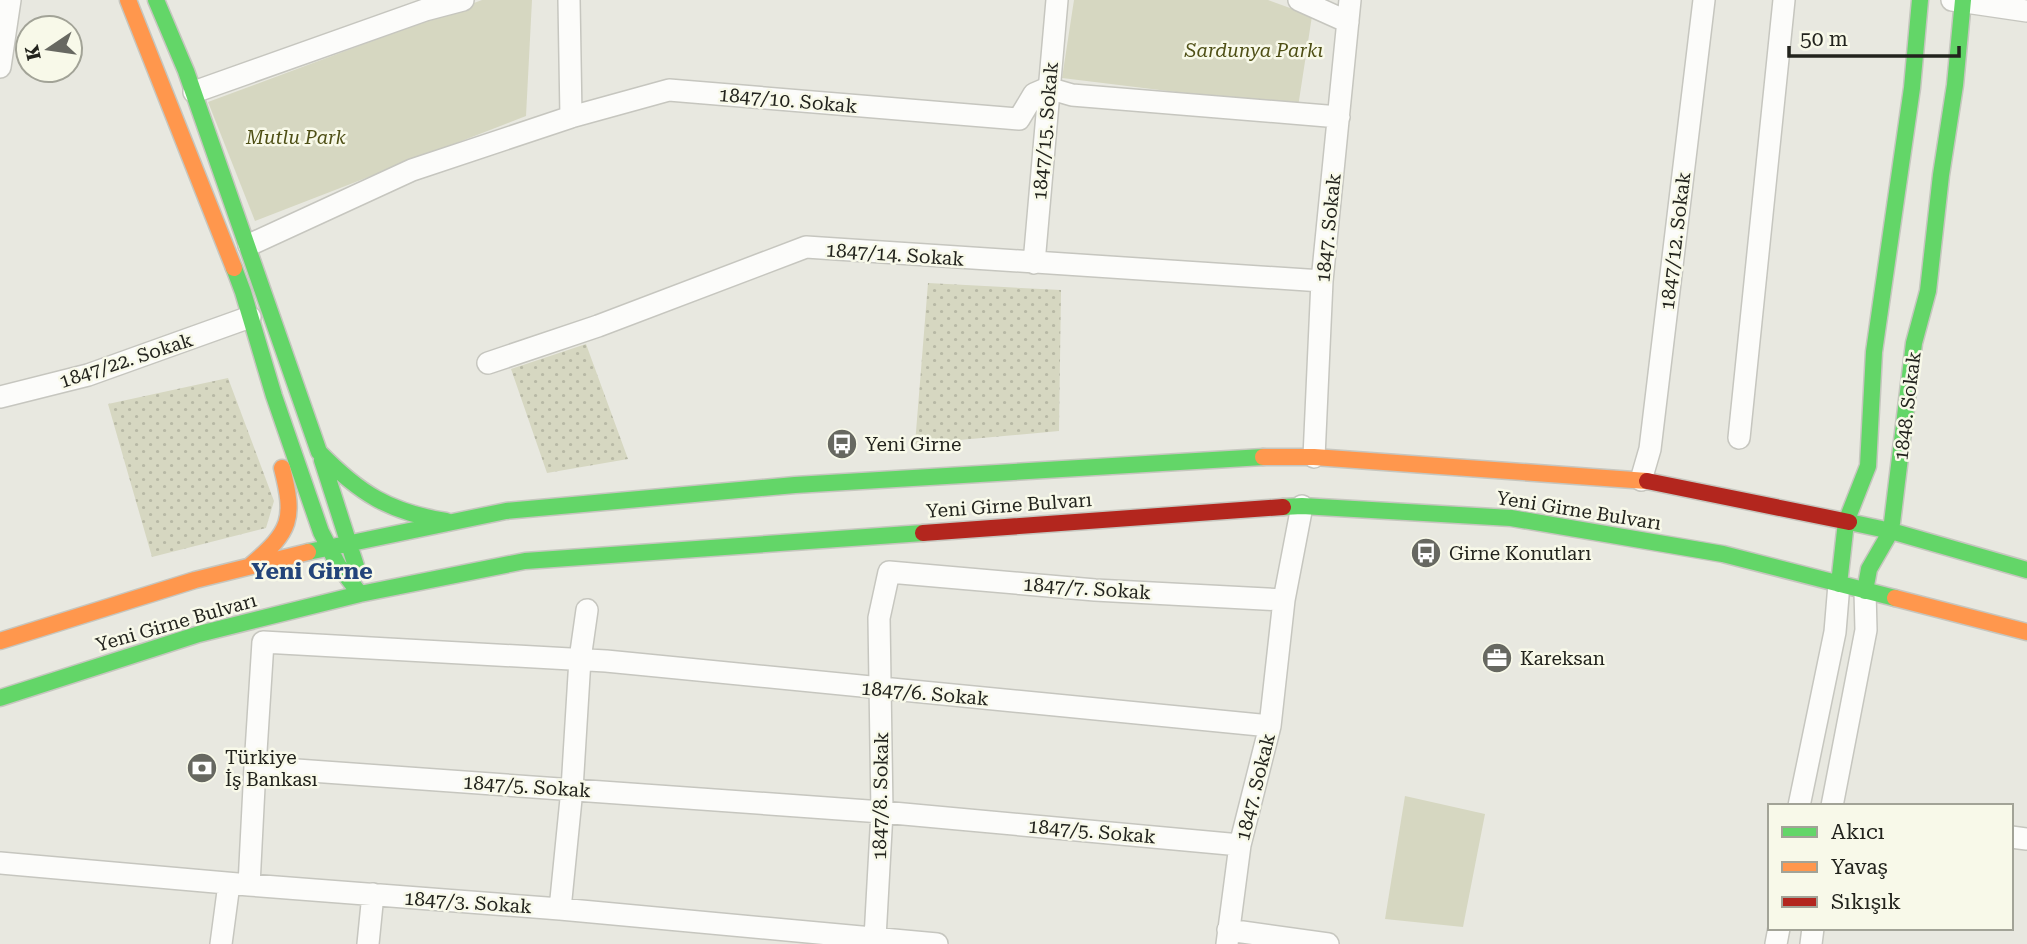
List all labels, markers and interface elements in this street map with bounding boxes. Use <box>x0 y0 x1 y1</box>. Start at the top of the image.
north arrow <box>14 14 84 84</box>
scale bar <box>1789 14 1959 58</box>
text: 50 m <box>1800 27 1848 51</box>
park label: Sardunya Parkı <box>1184 39 1323 62</box>
text: K <box>20 43 46 63</box>
street label: 1847/15. Sokak <box>1028 61 1063 201</box>
street label: 1847/10. Sokak <box>718 83 858 118</box>
park label: Mutlu Park <box>245 126 347 149</box>
street label: 1847/12. Sokak <box>1656 171 1695 311</box>
street label: 1847. Sokak <box>1311 172 1346 284</box>
street label: 1847/14. Sokak <box>825 238 965 271</box>
street label: 1847/22. Sokak <box>56 328 196 393</box>
street label: 1848. Sokak <box>1889 350 1926 462</box>
bus stop icon: Yeni Girne <box>825 427 859 461</box>
place label: Yeni Girne <box>865 433 961 456</box>
street label: Yeni Girne Bulvarı <box>1495 486 1663 535</box>
street label: Yeni Girne Bulvarı <box>925 488 1093 523</box>
bus stop icon: Girne Konutları <box>1409 536 1443 570</box>
place label: Girne Konutları <box>1449 542 1591 565</box>
district label: Yeni Girne <box>251 558 373 585</box>
street label: 1847/7. Sokak <box>1022 573 1152 604</box>
street label: Yeni Girne Bulvarı <box>93 589 259 656</box>
office icon: Kareksan <box>1480 641 1514 675</box>
place label: Kareksan <box>1520 647 1605 670</box>
street label: 1847/6. Sokak <box>860 676 990 711</box>
street label: 1847. Sokak <box>1231 731 1280 843</box>
street label: 1847/8. Sokak <box>868 732 893 860</box>
place label: Türkiye İş Bankası <box>225 746 318 791</box>
bank icon: Türkiye İş Bankası <box>185 751 219 785</box>
street label: 1847/5. Sokak <box>462 771 592 802</box>
legend <box>1768 804 2013 930</box>
street label: 1847/5. Sokak <box>1027 814 1157 849</box>
text: Akıcı <box>1831 820 1885 844</box>
text: Yavaş <box>1831 855 1888 879</box>
street label: 1847/3. Sokak <box>403 887 533 918</box>
text: Sıkışık <box>1831 890 1901 914</box>

